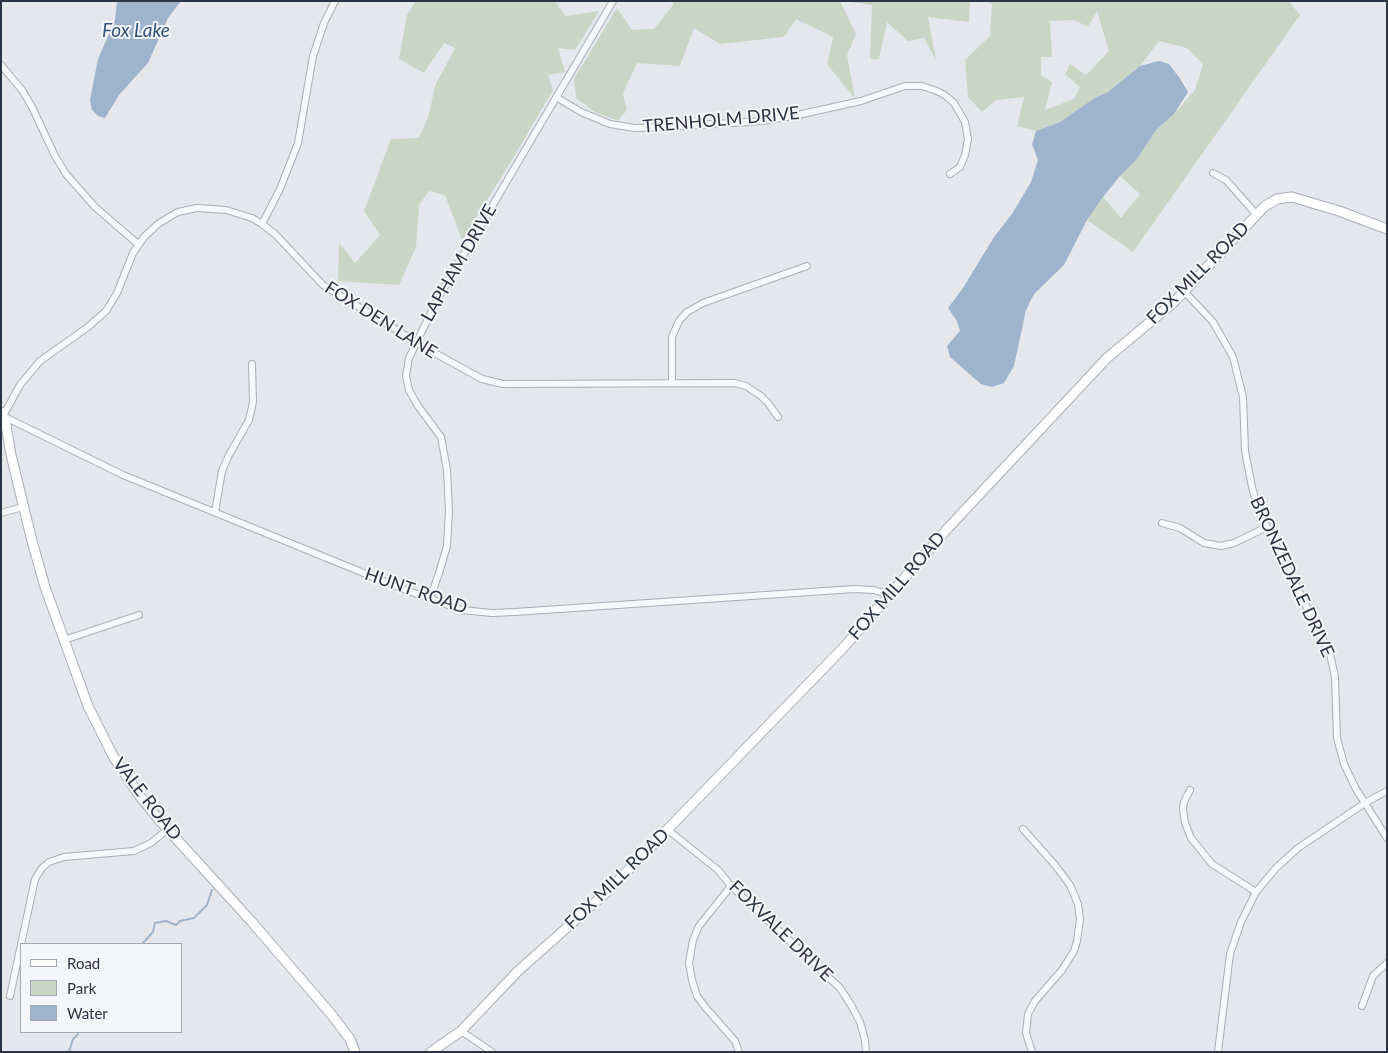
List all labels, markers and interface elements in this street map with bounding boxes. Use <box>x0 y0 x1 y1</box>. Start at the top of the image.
water label: Fox Lake <box>102 20 170 42</box>
street label: TRENHOLM DRIVE <box>642 102 800 138</box>
street label: LAPHAM DRIVE <box>417 200 501 326</box>
street label: FOX MILL ROAD <box>1142 217 1254 329</box>
street label: FOX DEN LANE <box>321 277 441 363</box>
street label: BRONZEDALE DRIVE <box>1245 493 1339 661</box>
street label: FOX MILL ROAD <box>844 528 950 644</box>
street label: HUNT ROAD <box>362 563 470 619</box>
street label: VALE ROAD <box>108 753 186 845</box>
street label: FOX MILL ROAD <box>561 824 673 934</box>
street label: FOXVALE DRIVE <box>725 876 837 986</box>
legend <box>20 943 182 1033</box>
text: Road <box>67 954 100 972</box>
text: Park <box>67 979 96 997</box>
text: Water <box>67 1004 108 1022</box>

